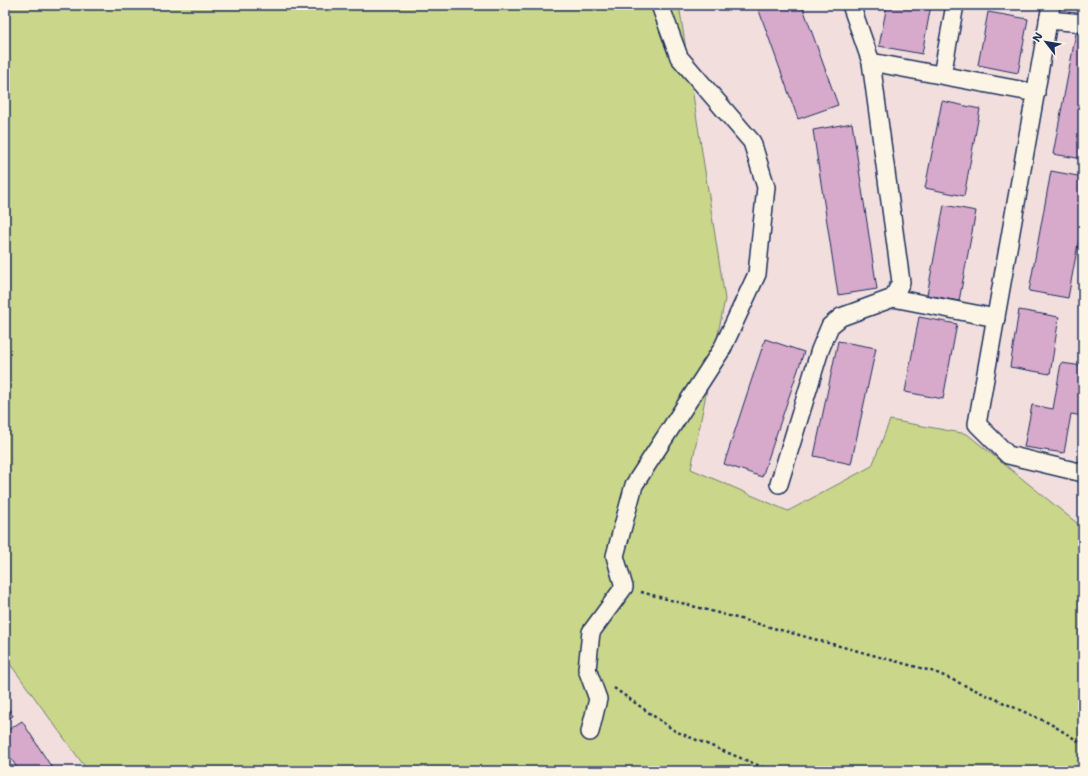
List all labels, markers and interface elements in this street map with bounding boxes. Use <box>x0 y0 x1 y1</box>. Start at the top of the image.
north arrow <box>1026 22 1066 62</box>
text: N <box>1029 29 1047 45</box>

